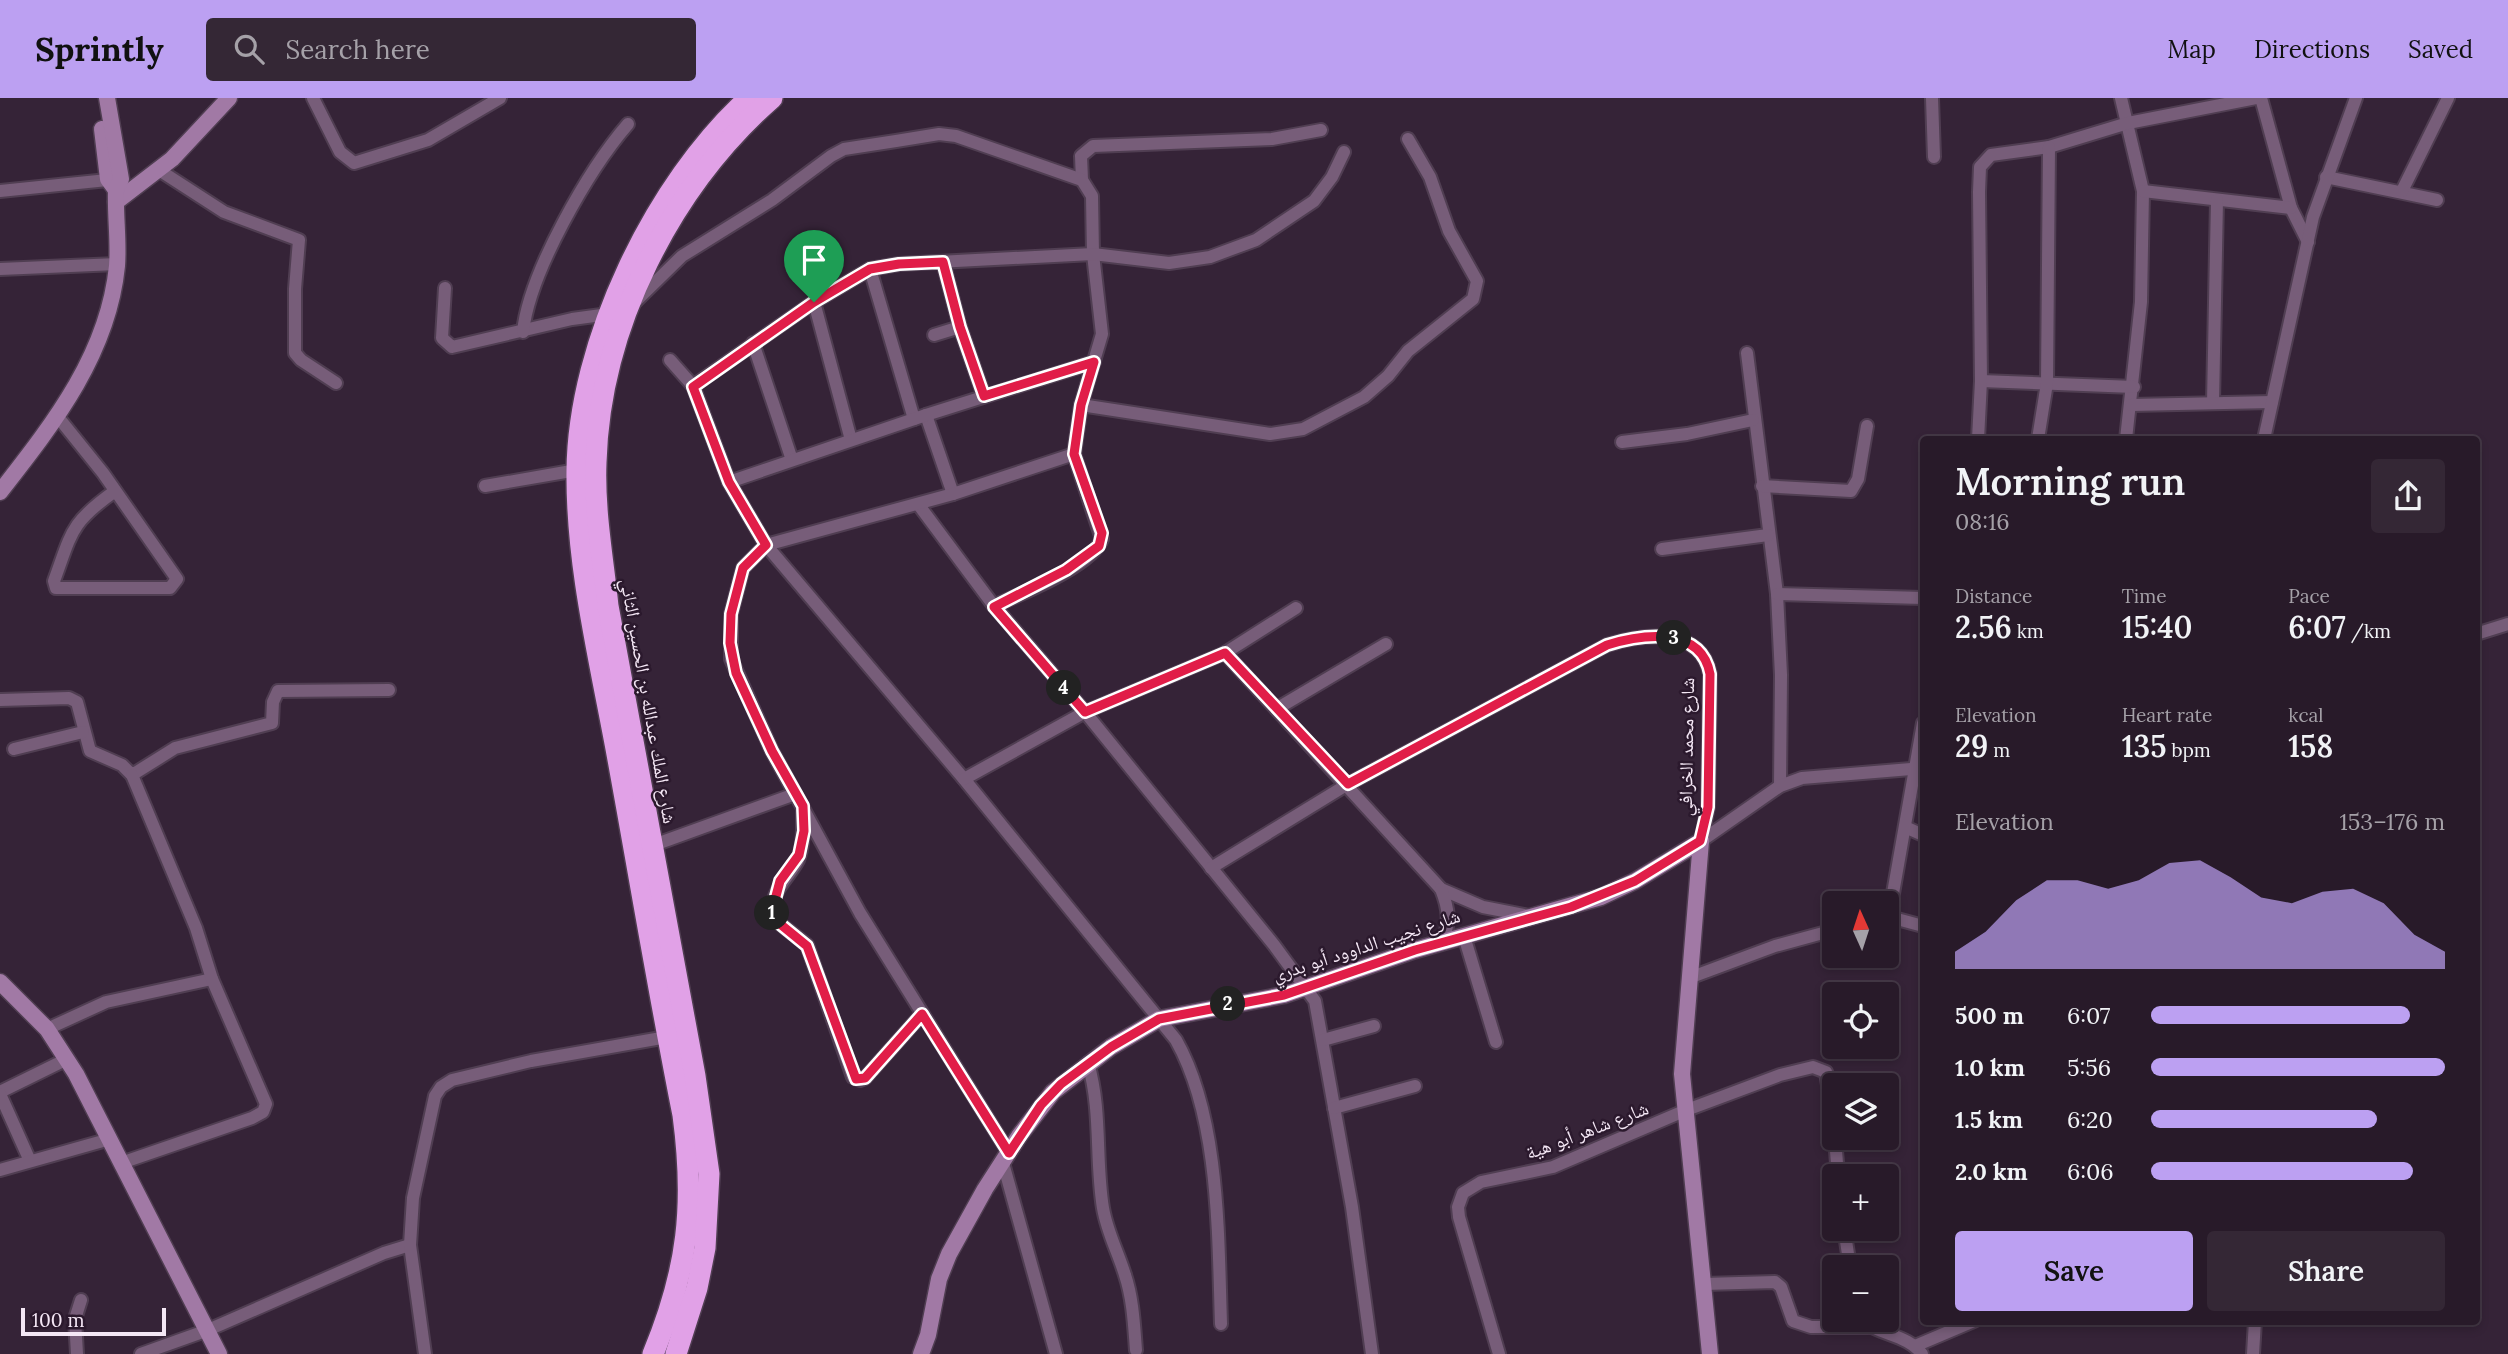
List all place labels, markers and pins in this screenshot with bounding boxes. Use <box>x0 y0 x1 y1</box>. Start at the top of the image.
pin <box>784 230 844 302</box>
pin: 3 <box>1656 620 1692 656</box>
pin: 4 <box>1046 670 1082 706</box>
pin: 1 <box>754 896 790 930</box>
pin: 2 <box>1210 986 1246 1021</box>

